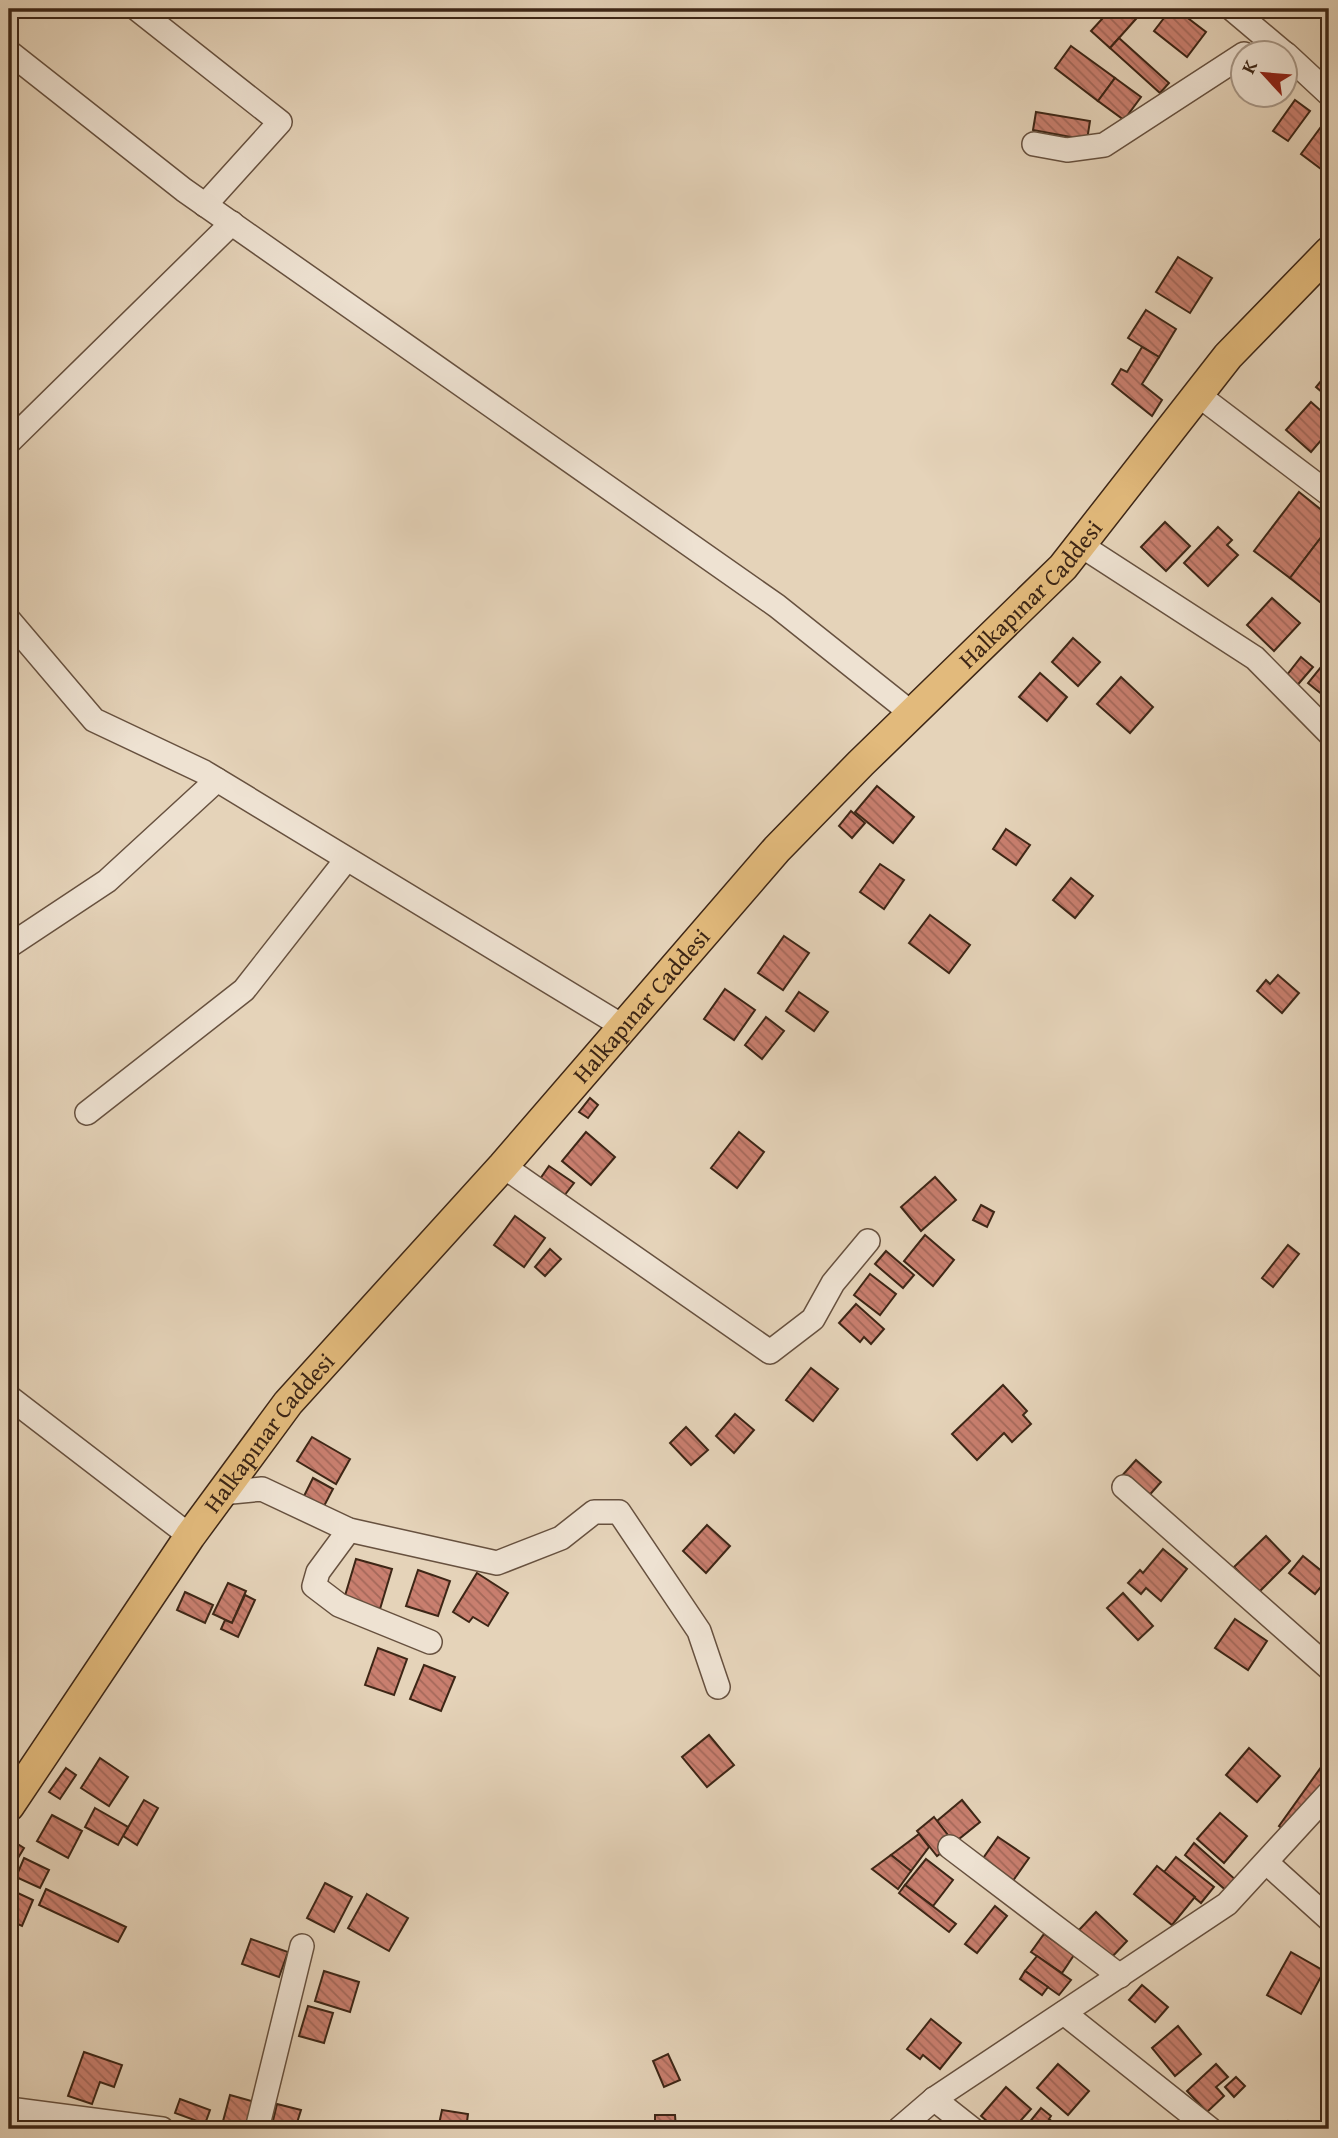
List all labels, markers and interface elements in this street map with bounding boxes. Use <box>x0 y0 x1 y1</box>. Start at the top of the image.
north arrow <box>1230 38 1300 108</box>
text: K <box>1234 55 1264 78</box>
street label: Halkapınar Caddesi <box>950 512 1111 676</box>
street label: Halkapınar Caddesi <box>564 920 718 1091</box>
street label: Halkapınar Caddesi <box>195 1345 343 1520</box>

